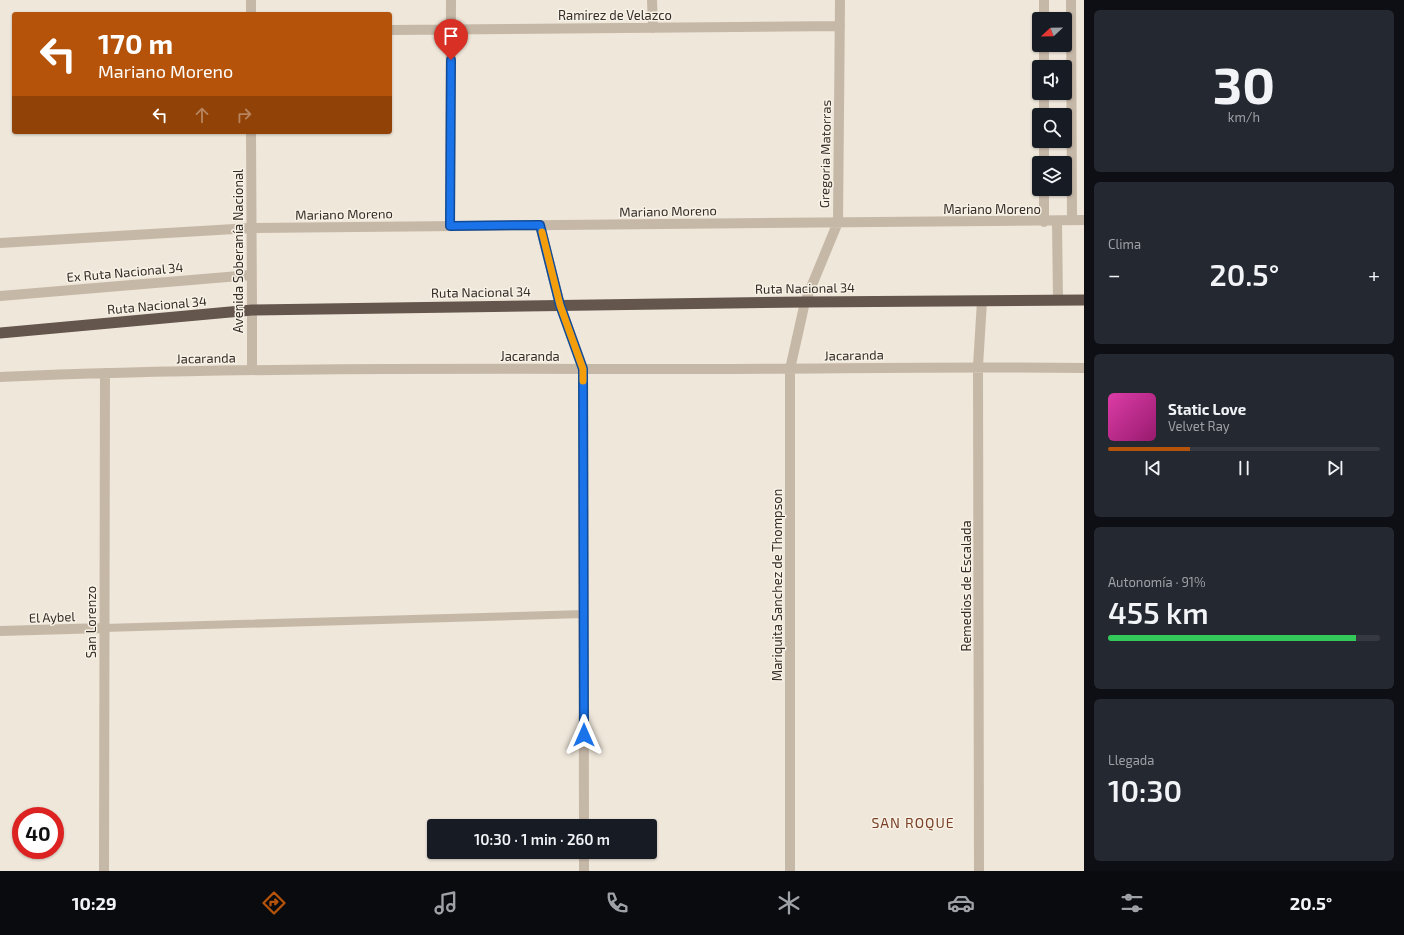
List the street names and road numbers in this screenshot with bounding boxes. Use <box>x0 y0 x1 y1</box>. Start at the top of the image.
street label: Ramirez de Velazco <box>558 7 672 23</box>
street label: Gregoria Matorras <box>816 100 834 208</box>
street label: Avenida Soberanía Nacional <box>230 169 246 333</box>
street label: Mariano Moreno <box>943 201 1041 217</box>
street label: Mariano Moreno <box>619 202 717 220</box>
street label: Mariano Moreno <box>295 205 393 223</box>
street label: Ex Ruta Nacional 34 <box>66 259 184 285</box>
street label: Ruta Nacional 34 <box>755 279 855 297</box>
street label: Ruta Nacional 34 <box>431 283 531 301</box>
street label: Ruta Nacional 34 <box>106 293 208 317</box>
street label: Jacaranda <box>824 346 884 364</box>
street label: Jacaranda <box>500 348 560 364</box>
street label: Jacaranda <box>176 349 236 367</box>
street label: Mariquita Sanchez de Thompson <box>769 489 785 681</box>
street label: Remedios de Escalada <box>958 520 974 652</box>
street label: San Lorenzo <box>83 586 99 658</box>
street label: El Aybel <box>29 608 76 626</box>

